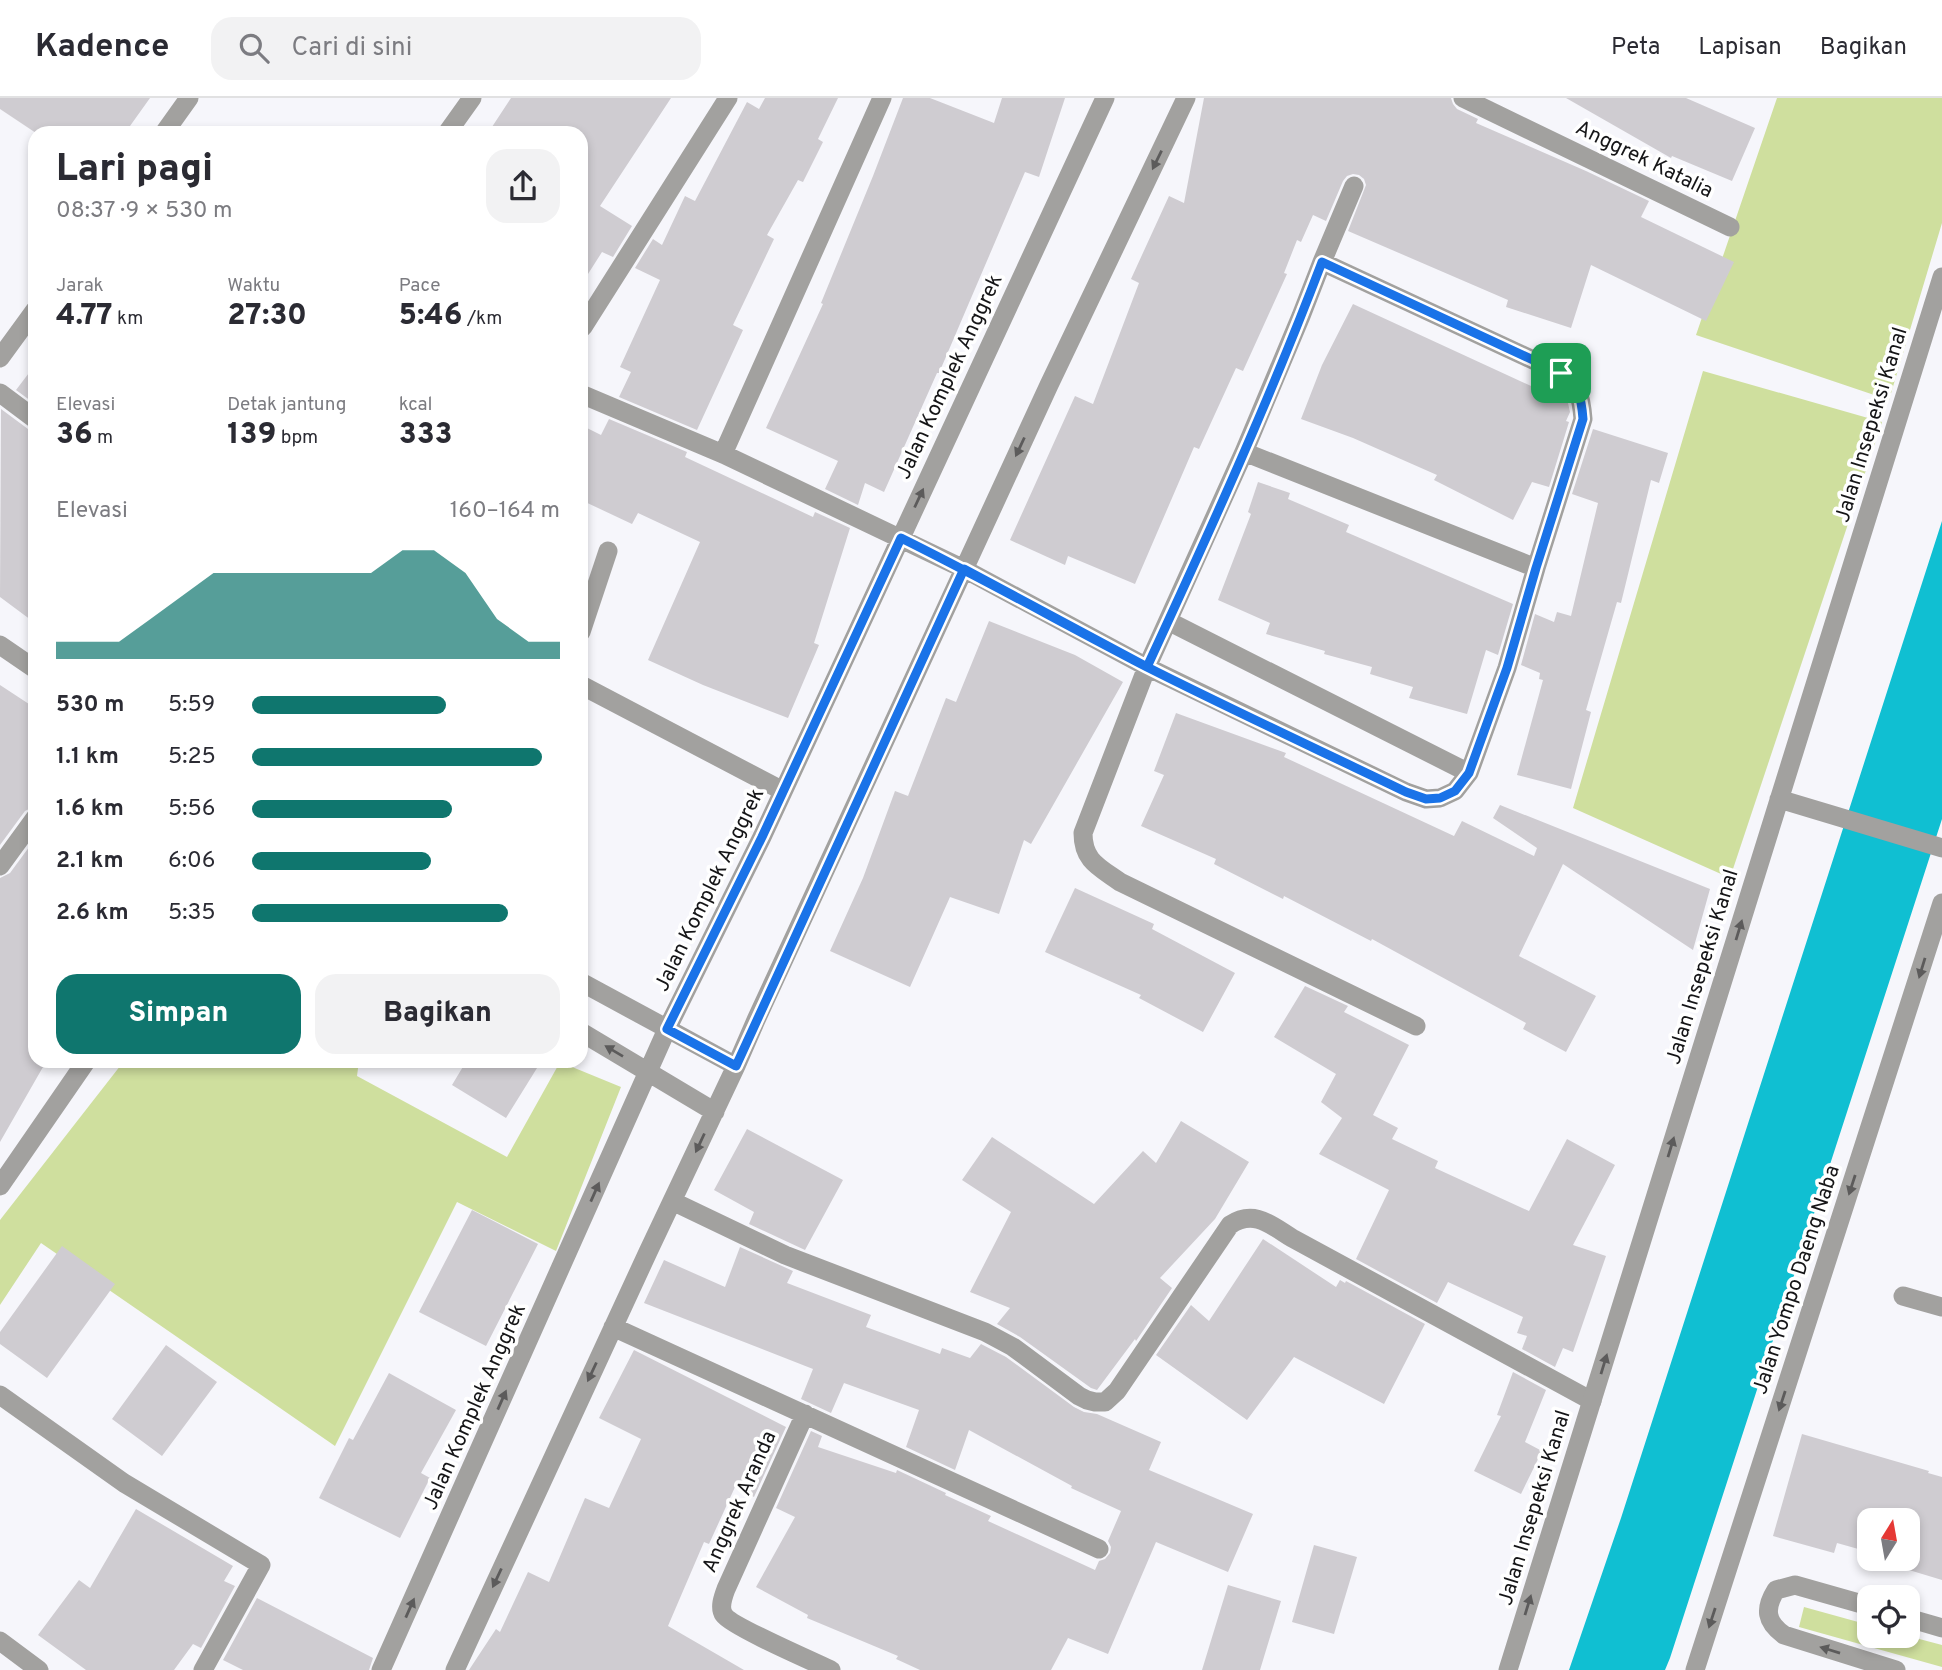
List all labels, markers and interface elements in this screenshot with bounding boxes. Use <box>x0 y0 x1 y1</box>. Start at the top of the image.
search box <box>211 17 701 80</box>
text: Kadence <box>35 27 169 69</box>
icon: search <box>235 29 273 67</box>
text: Cari di sini <box>291 32 412 65</box>
text: Peta <box>1611 33 1660 63</box>
text: Lapisan <box>1698 33 1782 63</box>
text: Bagikan <box>1820 33 1907 63</box>
street label: Anggrek Katalia <box>1571 115 1717 205</box>
text: Lari pagi <box>56 146 213 195</box>
button: share <box>486 149 560 223</box>
one-way arrow <box>1151 150 1162 170</box>
text: 08:37 · 9 × 530 m <box>56 197 232 226</box>
street label: Jalan Komplek Anggrek <box>891 270 1009 484</box>
text: Jarak <box>56 274 104 298</box>
text: Waktu <box>227 274 280 298</box>
text: Pace <box>399 274 440 298</box>
text: 4.77 <box>56 298 113 335</box>
text: 27:30 <box>227 298 307 335</box>
text: 5:46 <box>399 298 462 335</box>
text: km <box>113 307 143 331</box>
text: /km <box>462 307 502 331</box>
street label: Jalan Insepeksi Kanal <box>1829 324 1915 526</box>
pin <box>1531 343 1591 403</box>
icon: arrive <box>1542 354 1580 392</box>
text: Elevasi <box>56 393 115 417</box>
text: Detak jantung <box>227 393 346 417</box>
text: kcal <box>399 393 432 417</box>
text: 36 <box>56 417 93 454</box>
text: 139 <box>227 417 276 454</box>
text: 333 <box>399 417 453 454</box>
text: m <box>93 426 113 450</box>
text: bpm <box>276 426 318 450</box>
one-way arrow <box>1014 437 1026 457</box>
one-way arrow <box>914 488 925 508</box>
text: Elevasi <box>56 497 128 526</box>
text: 160–164 m <box>450 497 560 526</box>
text: 530 m <box>56 691 125 720</box>
text: 5:59 <box>168 691 215 720</box>
text: 1.1 km <box>56 743 119 772</box>
text: 5:25 <box>168 743 216 772</box>
street label: Jalan Komplek Anggrek <box>649 784 771 996</box>
text: 1.6 km <box>56 795 124 824</box>
text: 5:56 <box>168 795 215 824</box>
text: 2.1 km <box>56 847 124 876</box>
text: 6:06 <box>168 847 215 876</box>
street label: Jalan Insepeksi Kanal <box>1660 866 1746 1068</box>
text: 2.6 km <box>56 899 129 928</box>
text: 5:35 <box>168 899 216 928</box>
one-way arrow <box>1734 919 1744 940</box>
one-way arrow <box>1916 958 1926 979</box>
button: Simpan <box>56 974 301 1054</box>
button: Bagikan <box>315 974 560 1054</box>
one-way arrow <box>605 1045 624 1058</box>
one-way arrow <box>694 1133 705 1154</box>
one-way arrow <box>1667 1136 1677 1157</box>
street label: Jalan Yompo Daeng Naba <box>1747 1162 1847 1398</box>
one-way arrow <box>1846 1175 1856 1196</box>
one-way arrow <box>590 1182 601 1203</box>
street label: Jalan Komplek Anggrek <box>417 1300 533 1514</box>
one-way arrow <box>1599 1354 1609 1375</box>
one-way arrow <box>587 1361 598 1382</box>
one-way arrow <box>497 1390 508 1411</box>
one-way arrow <box>1776 1391 1787 1412</box>
street label: Jalan Insepeksi Kanal <box>1492 1407 1578 1609</box>
street label: Anggrek Aranda <box>697 1427 783 1577</box>
north arrow <box>1857 1508 1920 1572</box>
map controls <box>1857 1508 1920 1648</box>
one-way arrow <box>492 1568 503 1588</box>
button: locate <box>1857 1585 1920 1648</box>
one-way arrow <box>1524 1594 1534 1615</box>
one-way arrow <box>404 1598 416 1618</box>
one-way arrow <box>1706 1608 1717 1629</box>
one-way arrow <box>1820 1644 1841 1654</box>

